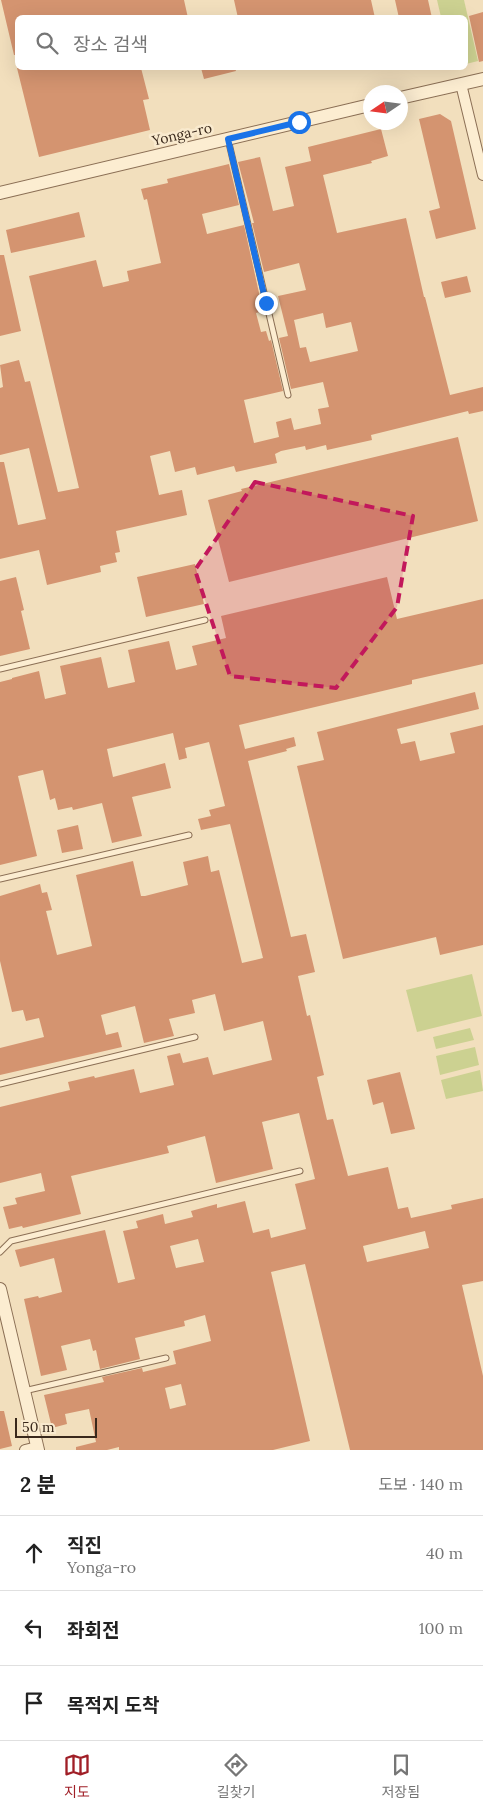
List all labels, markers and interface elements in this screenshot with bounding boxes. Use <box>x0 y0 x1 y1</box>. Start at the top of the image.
search box <box>15 15 468 70</box>
icon: search <box>33 29 61 57</box>
text: 장소 검색 <box>73 32 148 56</box>
north arrow <box>363 85 408 130</box>
route start <box>288 111 311 134</box>
street label: Yonga-ro <box>149 118 214 150</box>
route end <box>255 292 278 315</box>
scale bar <box>15 1415 98 1438</box>
text: 50 m <box>22 1418 55 1436</box>
text: 2 분 <box>20 1471 56 1498</box>
text: 도보 · 140 m <box>378 1474 463 1494</box>
text: 직진 <box>67 1533 102 1557</box>
icon: ahead <box>20 1539 48 1567</box>
text: 40 m <box>426 1543 463 1563</box>
text: Yonga-ro <box>67 1557 136 1577</box>
icon: left <box>20 1614 48 1642</box>
text: 좌회전 <box>67 1618 119 1642</box>
text: 100 m <box>419 1618 463 1638</box>
icon: arrive <box>20 1689 48 1717</box>
text: 목적지 도착 <box>67 1693 159 1717</box>
tab: 지도 <box>63 1751 91 1801</box>
tab: 길찾기 <box>217 1751 256 1801</box>
tab: 저장됨 <box>381 1751 420 1801</box>

